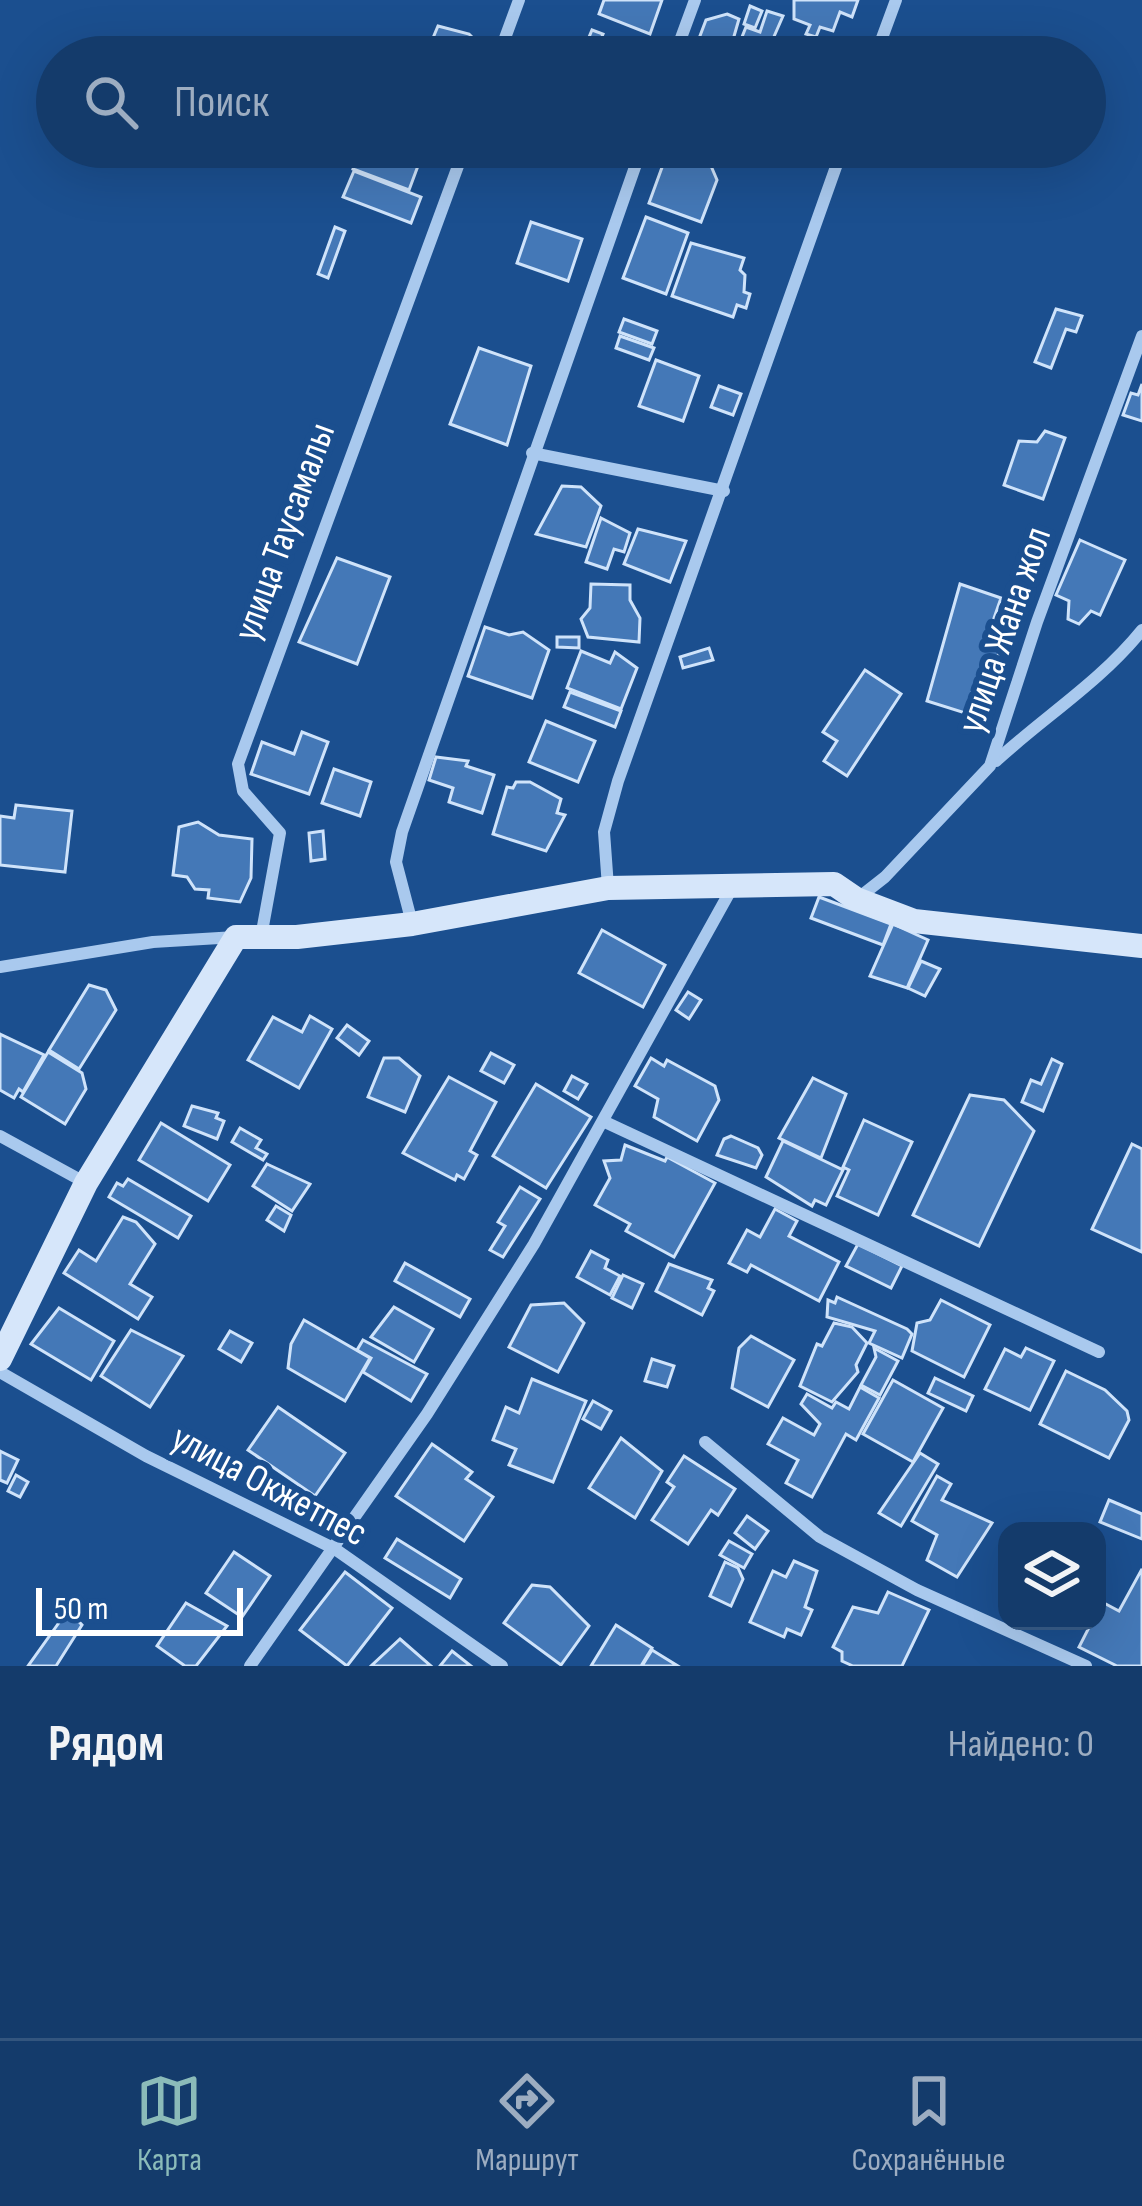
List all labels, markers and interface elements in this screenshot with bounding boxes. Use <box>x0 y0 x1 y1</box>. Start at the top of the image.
search box <box>36 36 1106 168</box>
icon: search <box>78 69 144 135</box>
text: Поиск <box>174 75 269 130</box>
street label: улица Таусамалы <box>224 417 346 647</box>
street label: улица Жана жол <box>948 521 1062 739</box>
street label: улица Окжетпес <box>163 1415 375 1557</box>
map controls <box>998 1522 1106 1630</box>
button: layers <box>998 1522 1106 1630</box>
scale bar <box>36 1582 243 1635</box>
text: 50 m <box>54 1589 108 1629</box>
text: Рядом <box>48 1714 164 1775</box>
text: Найдено: 0 <box>948 1721 1094 1768</box>
tab: Карта <box>136 2068 202 2180</box>
tab: Маршрут <box>475 2068 579 2180</box>
tab: Сохранённые <box>852 2068 1006 2180</box>

